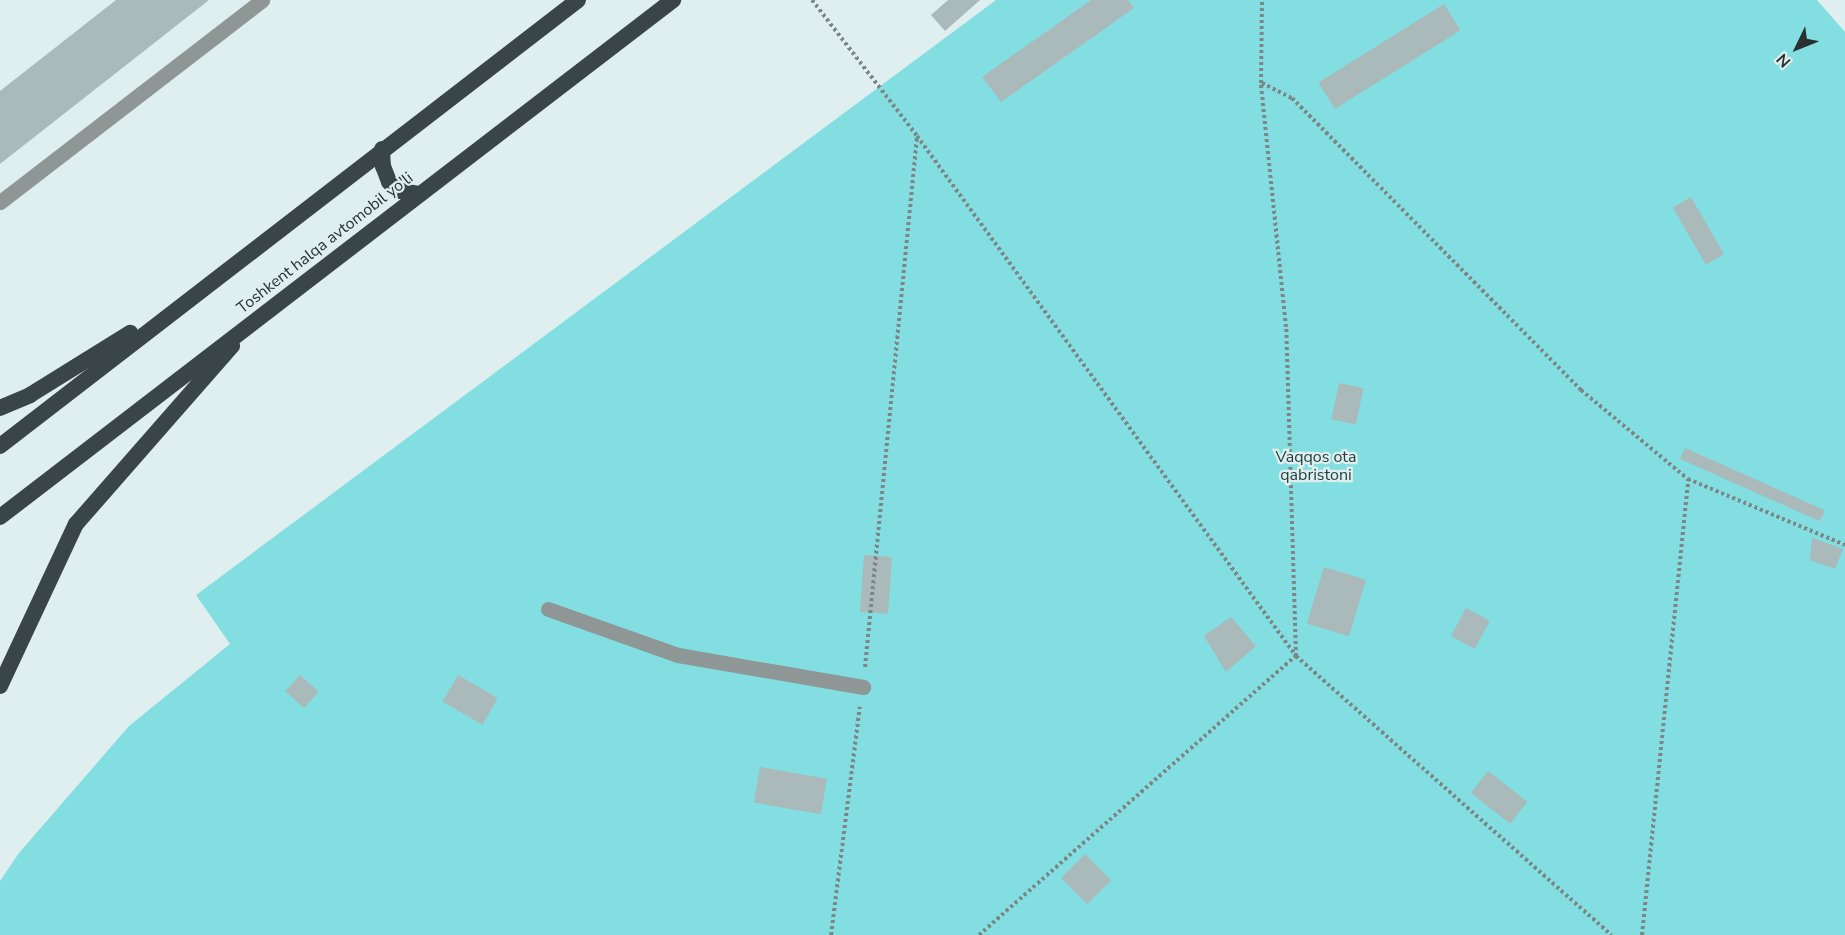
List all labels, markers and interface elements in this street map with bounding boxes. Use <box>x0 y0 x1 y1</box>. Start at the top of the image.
north arrow <box>1767 18 1827 78</box>
text: N <box>1772 48 1796 72</box>
street label: Toshkent halqa avtomobil yo'li <box>233 168 417 318</box>
park label: Vaqqos ota qabristoni <box>1276 447 1356 485</box>

